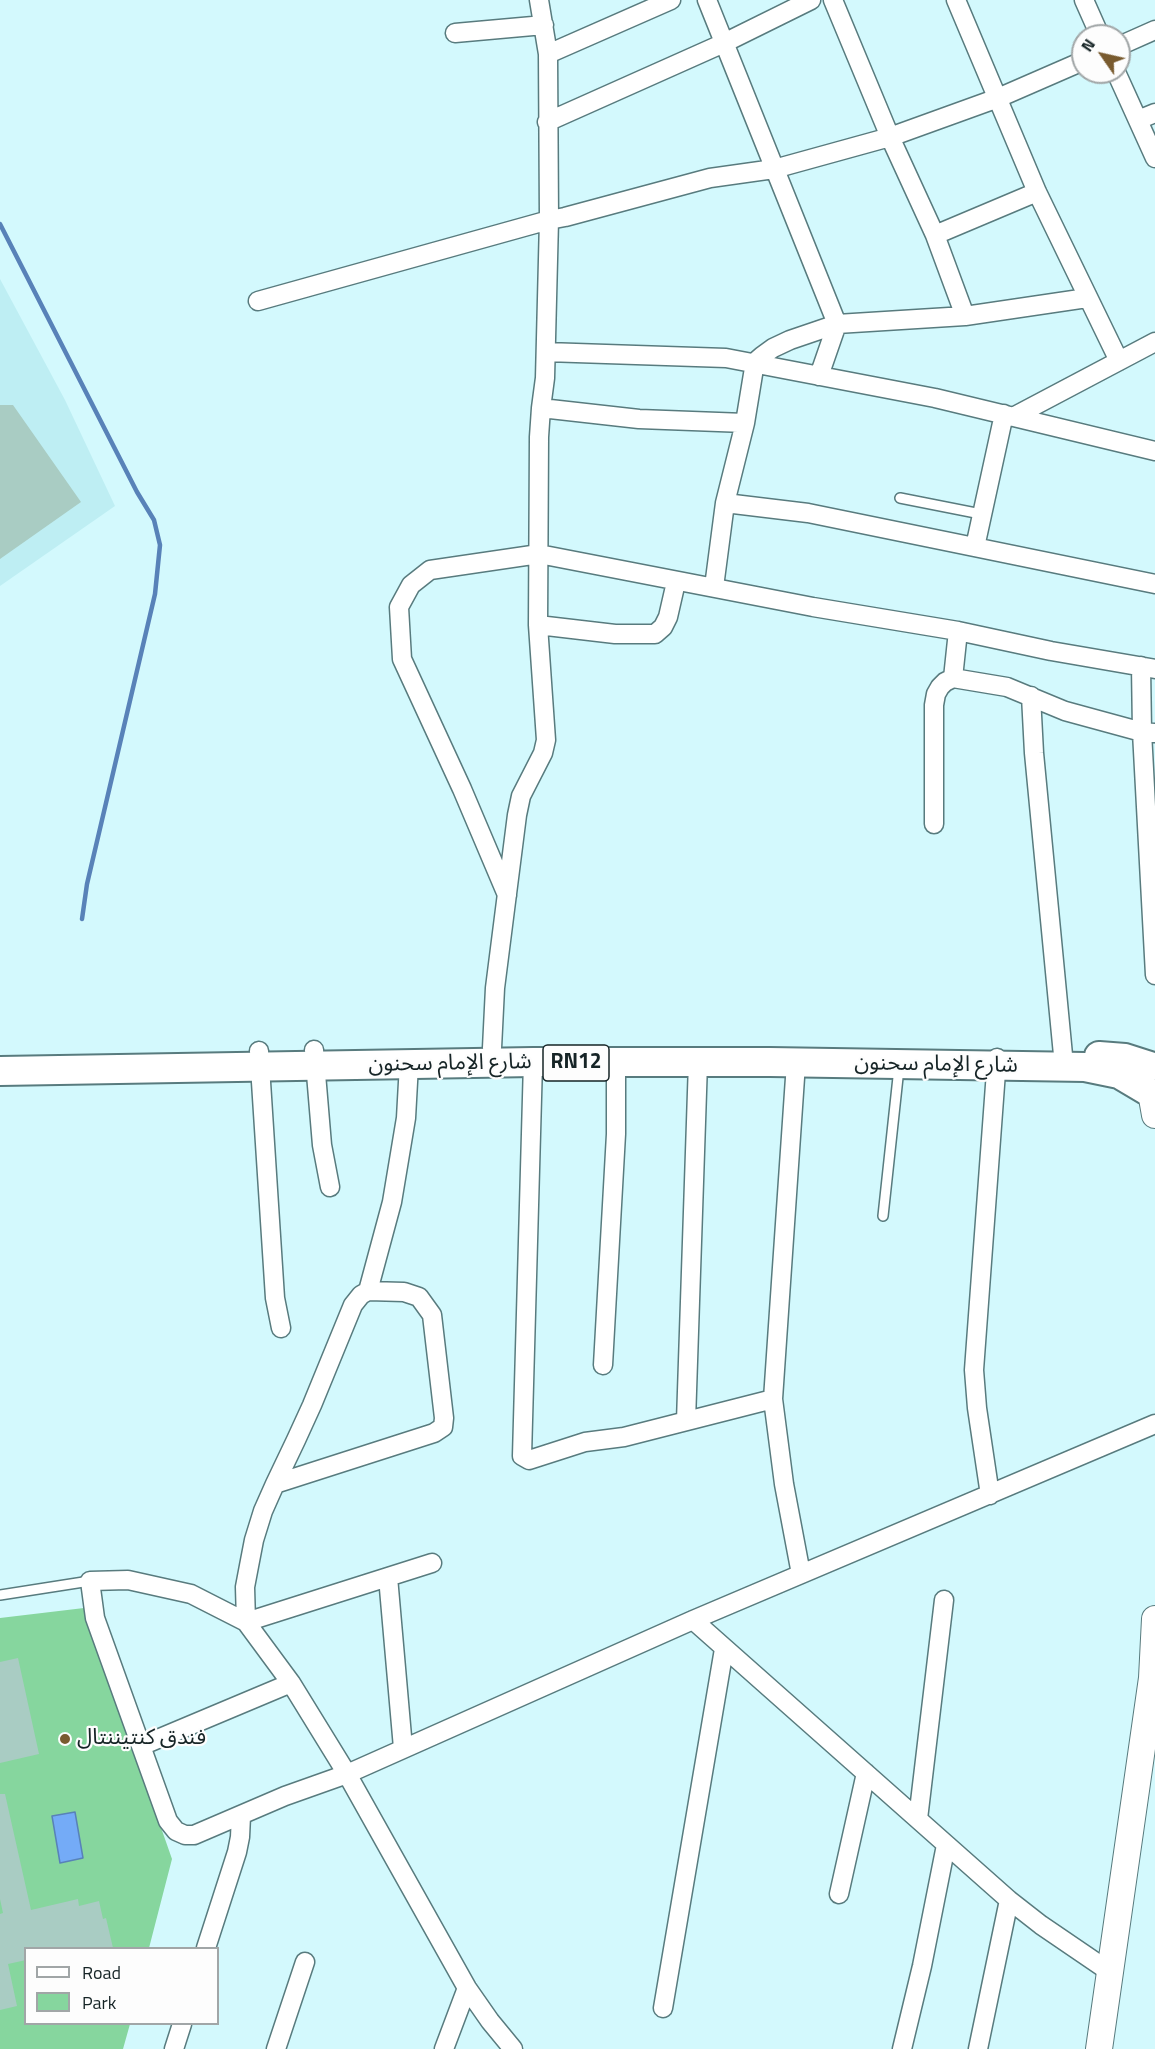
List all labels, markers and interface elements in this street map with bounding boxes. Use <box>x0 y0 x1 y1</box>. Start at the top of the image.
north arrow <box>1071 24 1131 84</box>
text: N <box>1075 34 1101 56</box>
road number: RN12 <box>543 1045 609 1081</box>
street label: شارع الإمام سحنون <box>368 1049 532 1079</box>
street label: شارع الإمام سحنون <box>854 1050 1018 1080</box>
place label: فندق كنتيننتال <box>77 1726 206 1752</box>
marker: فندق كنتيننتال <box>58 1732 72 1746</box>
legend <box>24 1947 219 2025</box>
text: Road <box>82 1959 121 1986</box>
text: Park <box>82 1989 116 2016</box>

